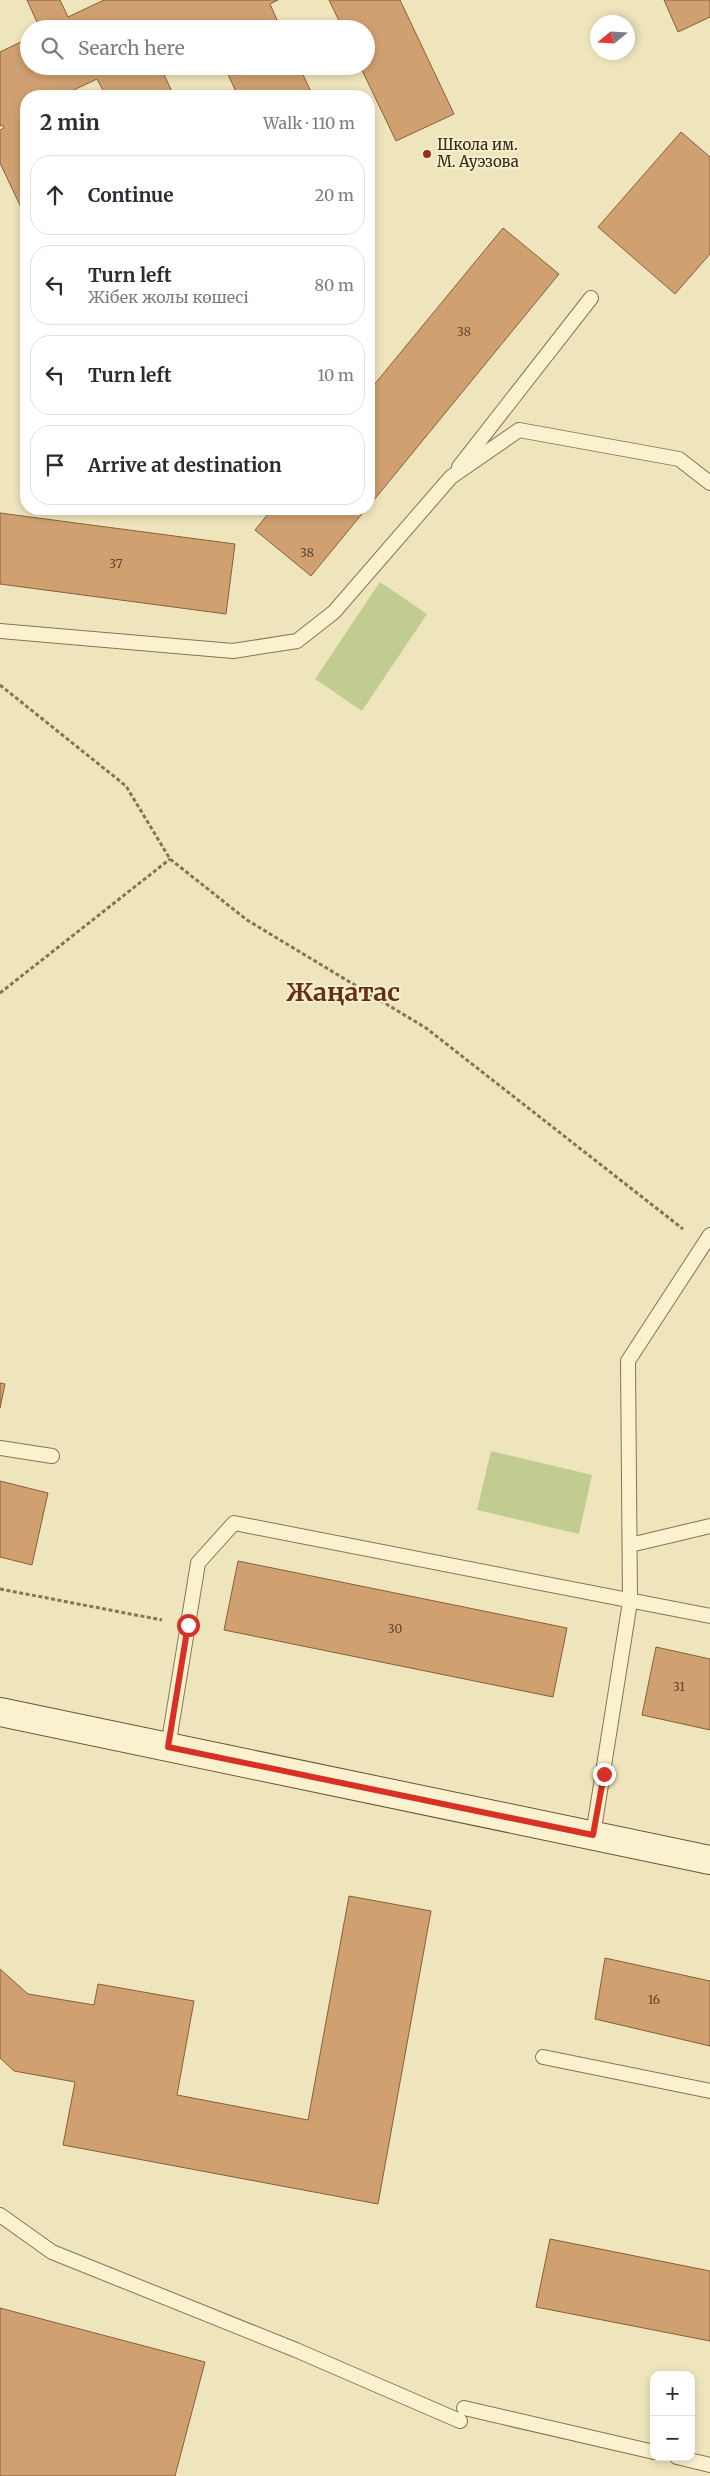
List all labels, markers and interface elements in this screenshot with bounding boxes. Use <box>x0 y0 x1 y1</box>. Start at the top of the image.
north arrow <box>590 15 635 60</box>
search box <box>20 20 375 75</box>
icon: search <box>38 34 66 62</box>
text: Search here <box>78 36 185 60</box>
text: 2 min <box>40 109 100 136</box>
text: Walk · 110 m <box>263 113 355 133</box>
place label: Школа им. М. Ауэзова <box>437 135 519 171</box>
marker: Школа им. М. Ауэзова <box>421 148 433 160</box>
icon: ahead <box>41 181 69 209</box>
text: Continue <box>88 183 174 207</box>
text: 20 m <box>315 185 354 205</box>
text: Turn left <box>88 263 172 287</box>
icon: left <box>41 271 69 299</box>
text: 80 m <box>315 275 354 295</box>
text: Жібек жолы көшесі <box>88 287 249 307</box>
house number: 38 <box>457 324 471 339</box>
icon: left <box>41 361 69 389</box>
text: Turn left <box>88 363 172 387</box>
text: 10 m <box>317 365 354 385</box>
icon: arrive <box>41 451 69 479</box>
text: Arrive at destination <box>88 453 282 477</box>
house number: 38 <box>300 545 314 560</box>
house number: 37 <box>109 556 123 571</box>
district label: Жаңатас <box>286 976 400 1008</box>
route start <box>177 1614 200 1637</box>
house number: 30 <box>388 1621 402 1636</box>
house number: 31 <box>673 1679 685 1694</box>
route end <box>593 1763 616 1786</box>
house number: 16 <box>648 1992 660 2007</box>
map controls <box>650 2371 695 2461</box>
button: + <box>650 2371 695 2416</box>
button: − <box>650 2416 695 2461</box>

